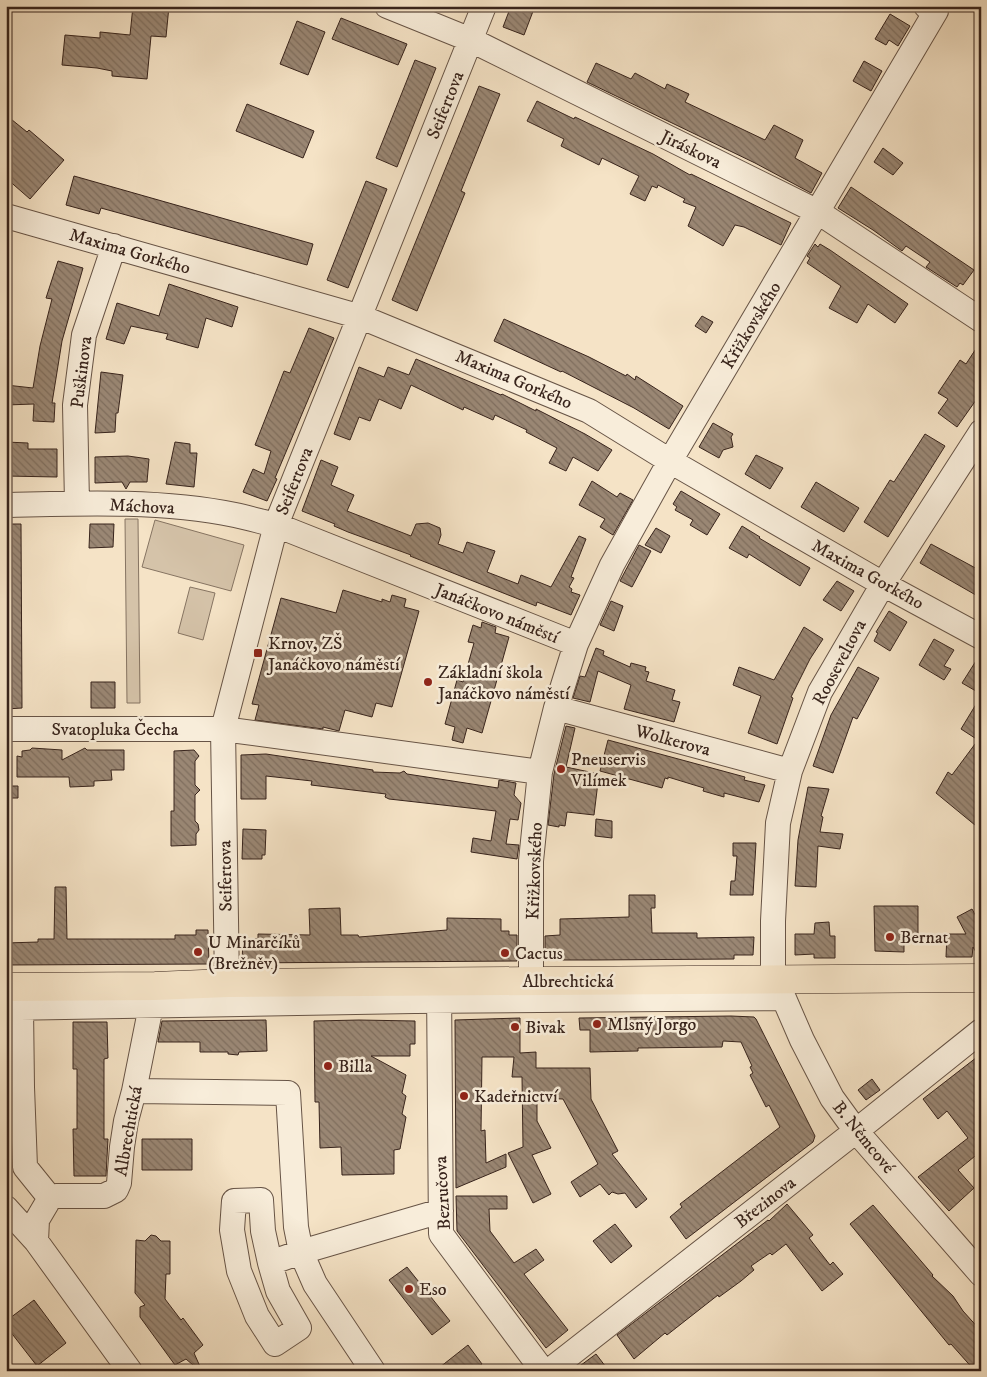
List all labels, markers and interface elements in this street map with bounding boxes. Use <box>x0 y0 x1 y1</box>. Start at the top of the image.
street label: Seifertova <box>422 68 470 143</box>
street label: Jiráskova <box>655 125 725 174</box>
street label: Maxima Gorkého <box>67 224 193 280</box>
street label: Křižkovského <box>717 278 787 373</box>
street label: Puškinova <box>67 335 97 409</box>
street label: Maxima Gorkého <box>452 345 576 415</box>
street label: Seifertova <box>271 444 319 519</box>
street label: Máchova <box>109 494 176 520</box>
street label: Maxima Gorkého <box>808 535 928 615</box>
street label: Janáčkovo náměstí <box>430 578 563 649</box>
street label: Rooseveltova <box>808 616 872 709</box>
place label: Krnov, ZŠ Janáčkovo náměstí <box>266 632 401 676</box>
marker: Krnov, ZŠ Janáčkovo náměstí <box>252 647 264 659</box>
place label: Základní škola Janáčkovo náměstí <box>436 662 571 705</box>
marker: Základní škola Janáčkovo náměstí <box>422 676 434 688</box>
street label: Svatopluka Čecha <box>51 718 179 741</box>
street label: Wolkerova <box>632 720 713 762</box>
place label: Pneuservis Vilímek <box>570 749 646 792</box>
marker: Pneuservis Vilímek <box>555 763 567 775</box>
street label: Křižkovského <box>522 822 548 920</box>
street label: Seifertova <box>214 840 238 912</box>
place label: Bernat <box>900 927 949 949</box>
marker: Bernat <box>884 931 896 943</box>
place label: U Minarčíků (Brežněv) <box>208 932 301 975</box>
place label: Cactus <box>515 943 563 965</box>
marker: U Minarčíků (Brežněv) <box>192 946 204 958</box>
marker: Cactus <box>499 947 511 959</box>
street label: Albrechtická <box>522 971 614 993</box>
place label: Mlsný Jorgo <box>607 1014 697 1036</box>
place label: Bivak <box>525 1017 566 1039</box>
marker: Mlsný Jorgo <box>591 1018 603 1030</box>
marker: Bivak <box>509 1021 521 1033</box>
place label: Billa <box>338 1056 373 1078</box>
marker: Billa <box>322 1060 334 1072</box>
street label: Albrechtická <box>110 1084 148 1178</box>
place label: Kadeřnictví <box>474 1086 559 1108</box>
marker: Kadeřnictví <box>458 1090 470 1102</box>
street label: B. Němcové <box>827 1097 899 1179</box>
street label: Bezručova <box>430 1155 456 1231</box>
street label: Březinova <box>731 1172 801 1233</box>
place label: Eso <box>419 1279 447 1301</box>
marker: Eso <box>403 1283 415 1295</box>

